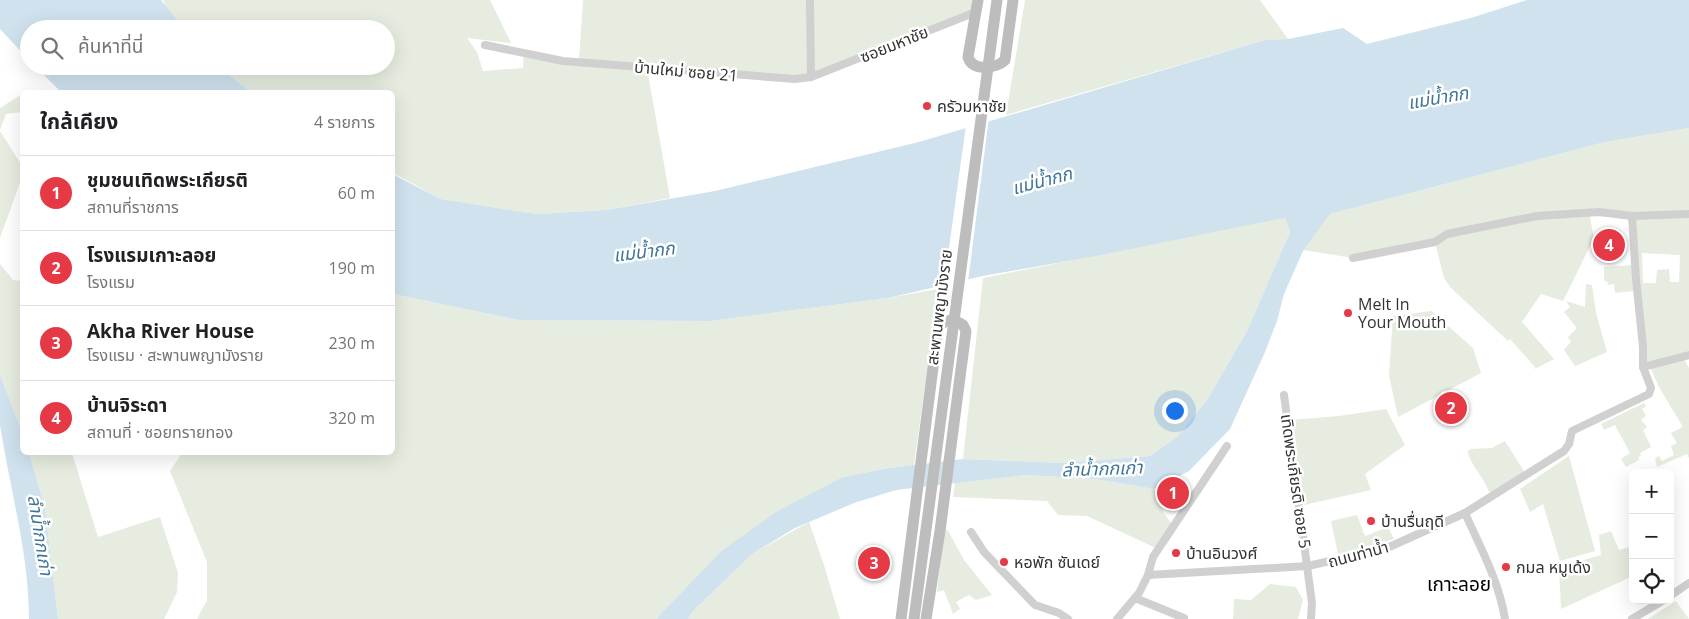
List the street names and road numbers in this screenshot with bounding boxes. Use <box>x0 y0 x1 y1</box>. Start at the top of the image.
street label: ซอยมหาชัย <box>857 20 931 68</box>
street label: บ้านใหม่ ซอย 21 <box>633 56 739 86</box>
street label: สะพานพญามังราย <box>921 248 957 366</box>
street label: เทิดพระเกียรติ ซอย 5 <box>1276 412 1316 550</box>
street label: ถนนท่าน้ำ <box>1325 535 1391 573</box>

